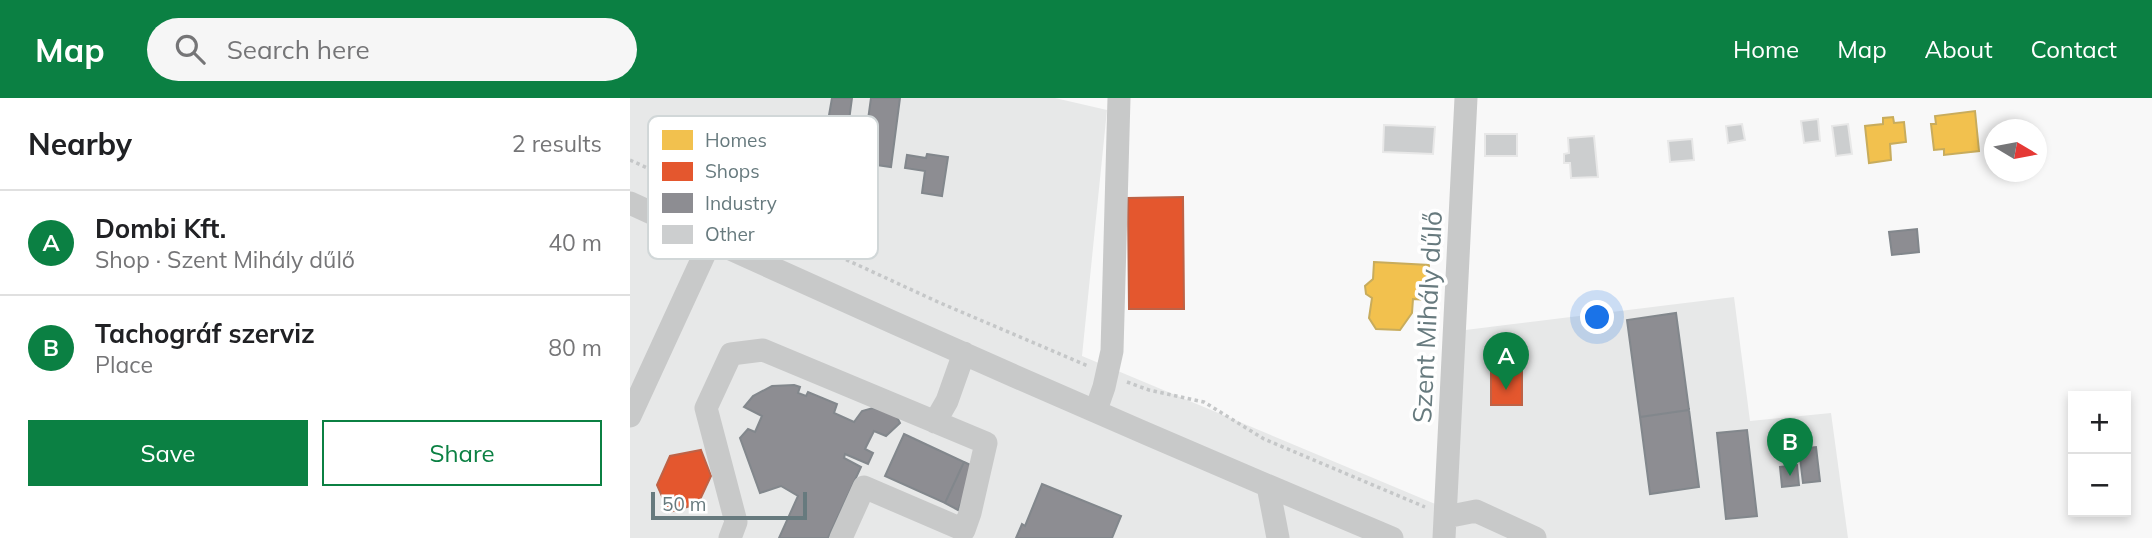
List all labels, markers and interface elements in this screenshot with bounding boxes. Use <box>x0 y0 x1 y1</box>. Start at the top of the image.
search box <box>147 18 637 81</box>
text: Map <box>35 29 105 70</box>
icon: search <box>171 30 209 68</box>
text: Search here <box>227 33 370 66</box>
text: Home <box>1733 34 1799 64</box>
text: Map <box>1837 34 1887 64</box>
text: About <box>1925 34 1993 64</box>
text: Contact <box>2031 34 2117 64</box>
legend <box>648 116 878 259</box>
north arrow <box>1984 119 2047 182</box>
text: Nearby <box>28 125 132 163</box>
text: Homes <box>705 128 767 152</box>
text: 2 results <box>512 129 602 158</box>
text: Shops <box>705 159 760 183</box>
text: Industry <box>705 191 777 215</box>
street label: Szent Mihály dűlő <box>1405 210 1449 424</box>
text: Dombi Kft. <box>95 212 226 245</box>
text: Other <box>705 222 755 246</box>
text: A <box>42 228 60 257</box>
text: 40 m <box>548 228 602 257</box>
text: Shop · Szent Mihály dűlő <box>95 245 355 274</box>
your location <box>1580 300 1614 334</box>
text: Tachográf szerviz <box>95 317 315 350</box>
pin: A <box>1483 332 1529 390</box>
text: B <box>43 333 59 362</box>
text: 80 m <box>548 333 602 362</box>
text: Place <box>95 350 153 379</box>
map controls <box>2068 391 2131 517</box>
button: + <box>2068 391 2131 454</box>
pin: B <box>1767 418 1813 476</box>
button: Save <box>28 420 308 486</box>
button: Share <box>322 420 602 486</box>
button: − <box>2068 454 2131 517</box>
scale bar <box>651 489 807 521</box>
text: 50 m <box>662 492 706 516</box>

